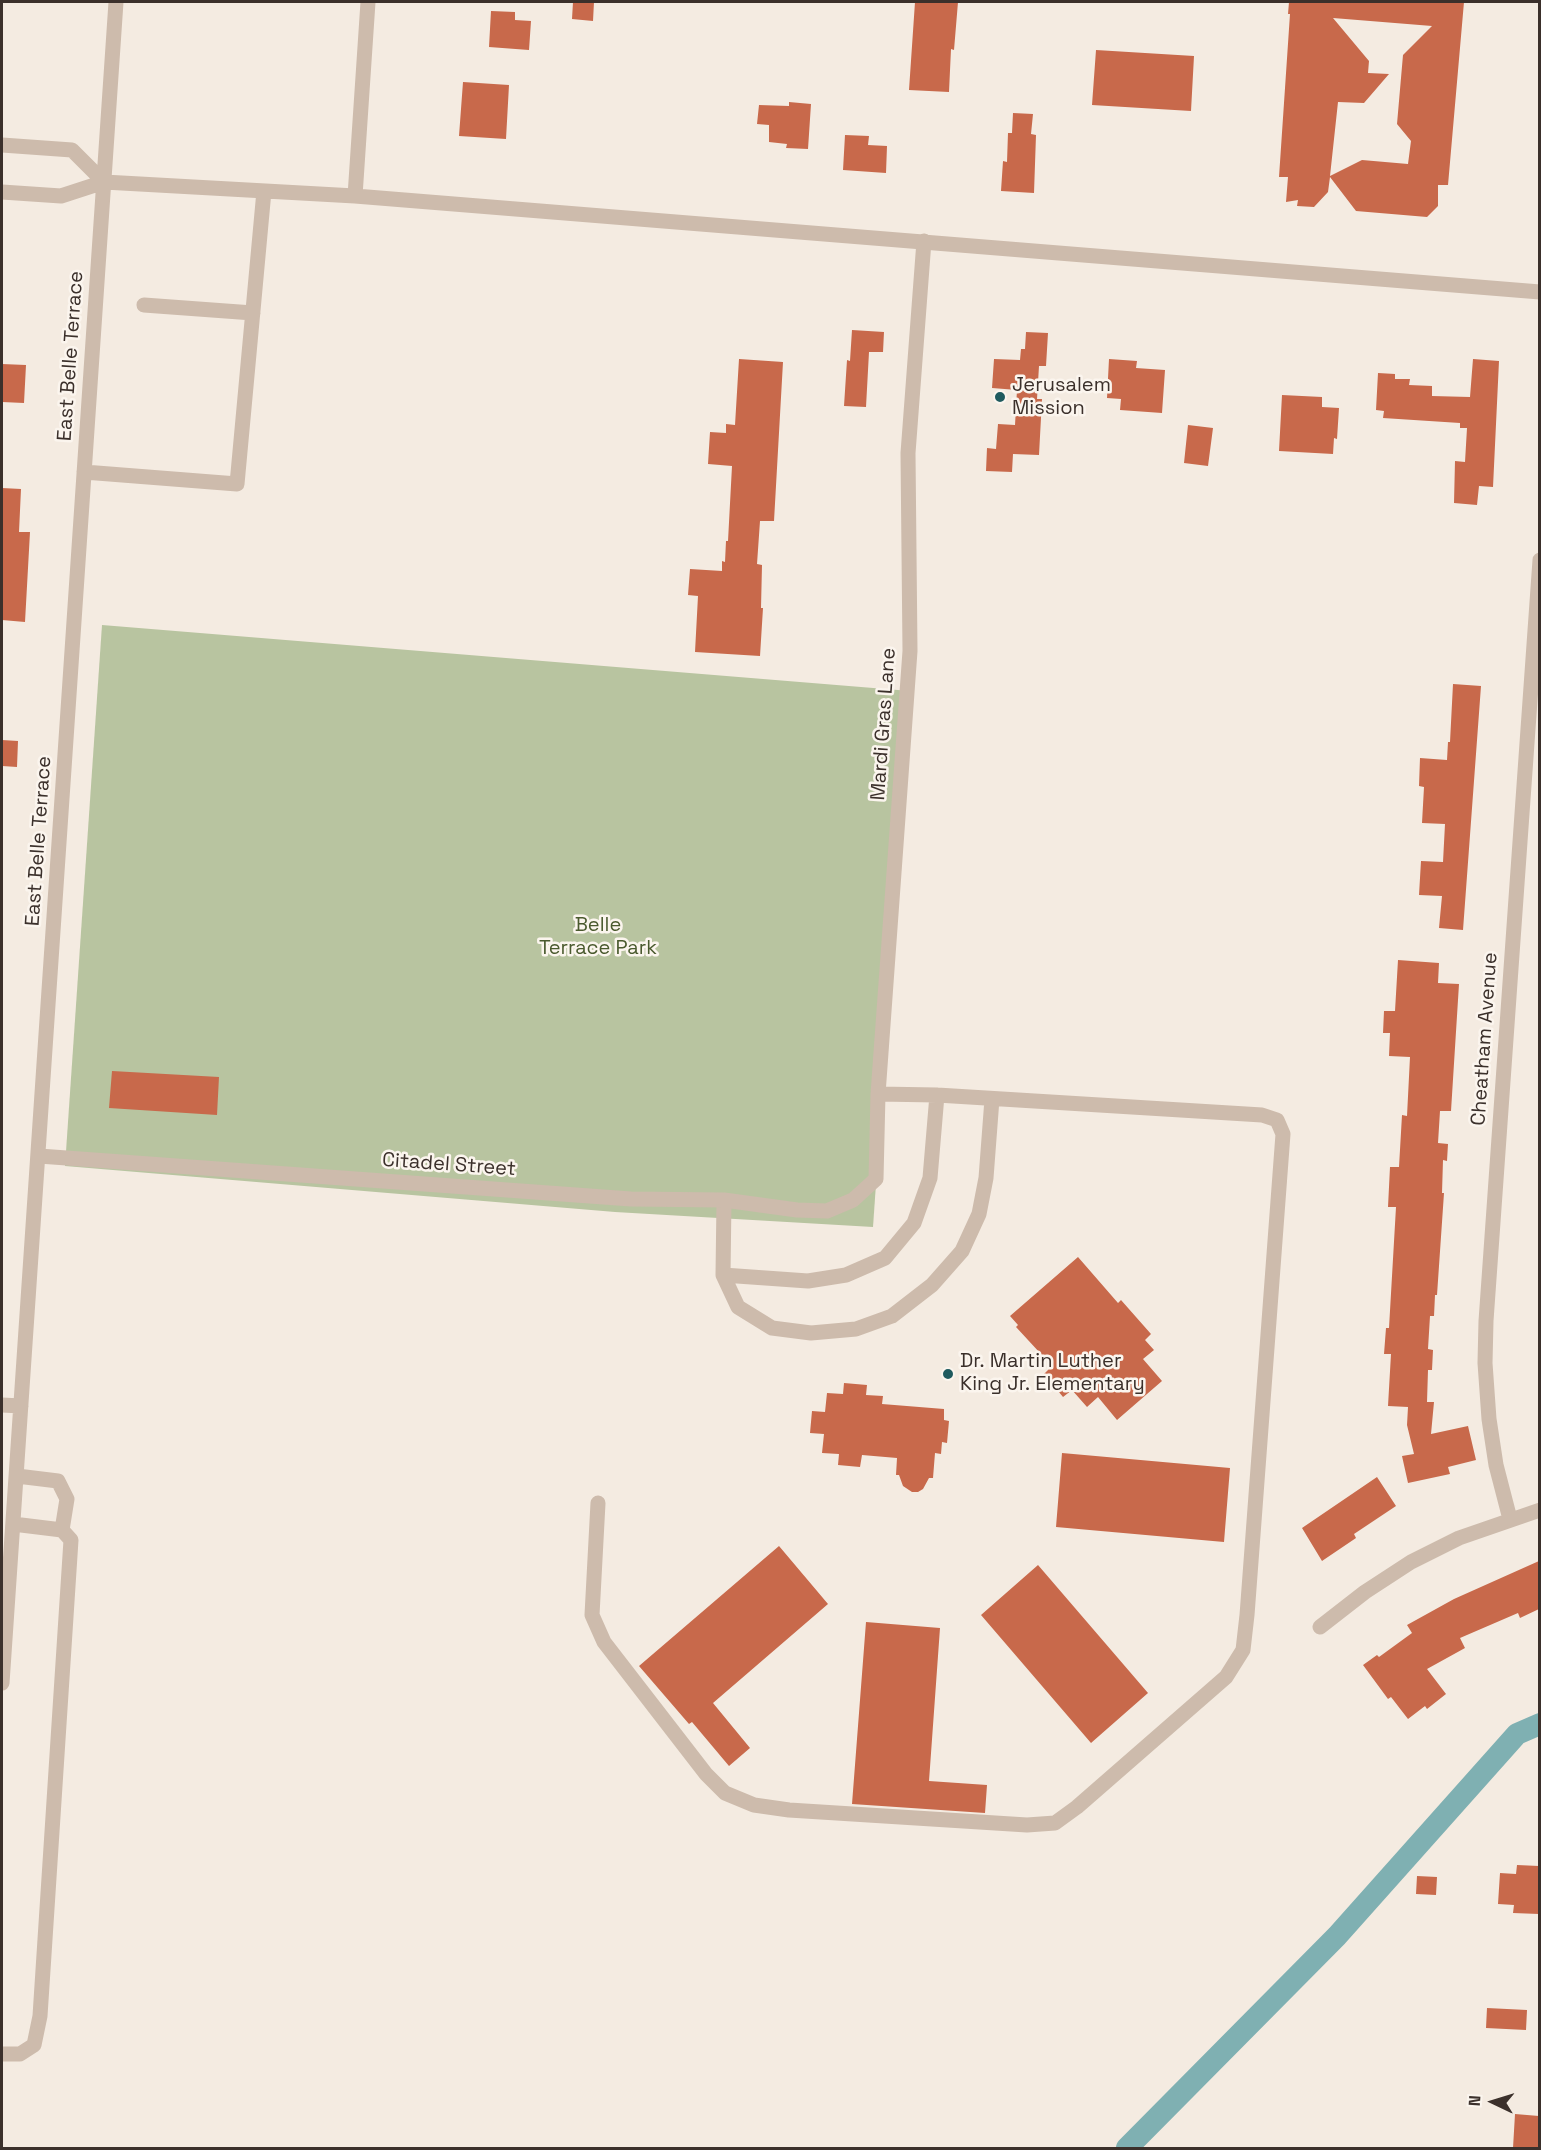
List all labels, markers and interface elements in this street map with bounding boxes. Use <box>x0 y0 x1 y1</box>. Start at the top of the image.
street label: East Belle Terrace <box>53 270 89 442</box>
place label: Jerusalem Mission <box>1012 374 1111 421</box>
marker: Jerusalem Mission <box>993 390 1007 404</box>
street label: Mardi Gras Lane <box>867 647 901 801</box>
street label: East Belle Terrace <box>21 755 57 927</box>
park label: Belle Terrace Park <box>539 914 657 961</box>
street label: Cheatham Avenue <box>1467 952 1503 1126</box>
street label: Citadel Street <box>381 1148 517 1182</box>
place label: Dr. Martin Luther King Jr. Elementary <box>960 1350 1145 1397</box>
marker: Dr. Martin Luther King Jr. Elementary <box>941 1367 955 1381</box>
north arrow <box>1463 2072 1523 2132</box>
text: N <box>1464 2095 1485 2107</box>

